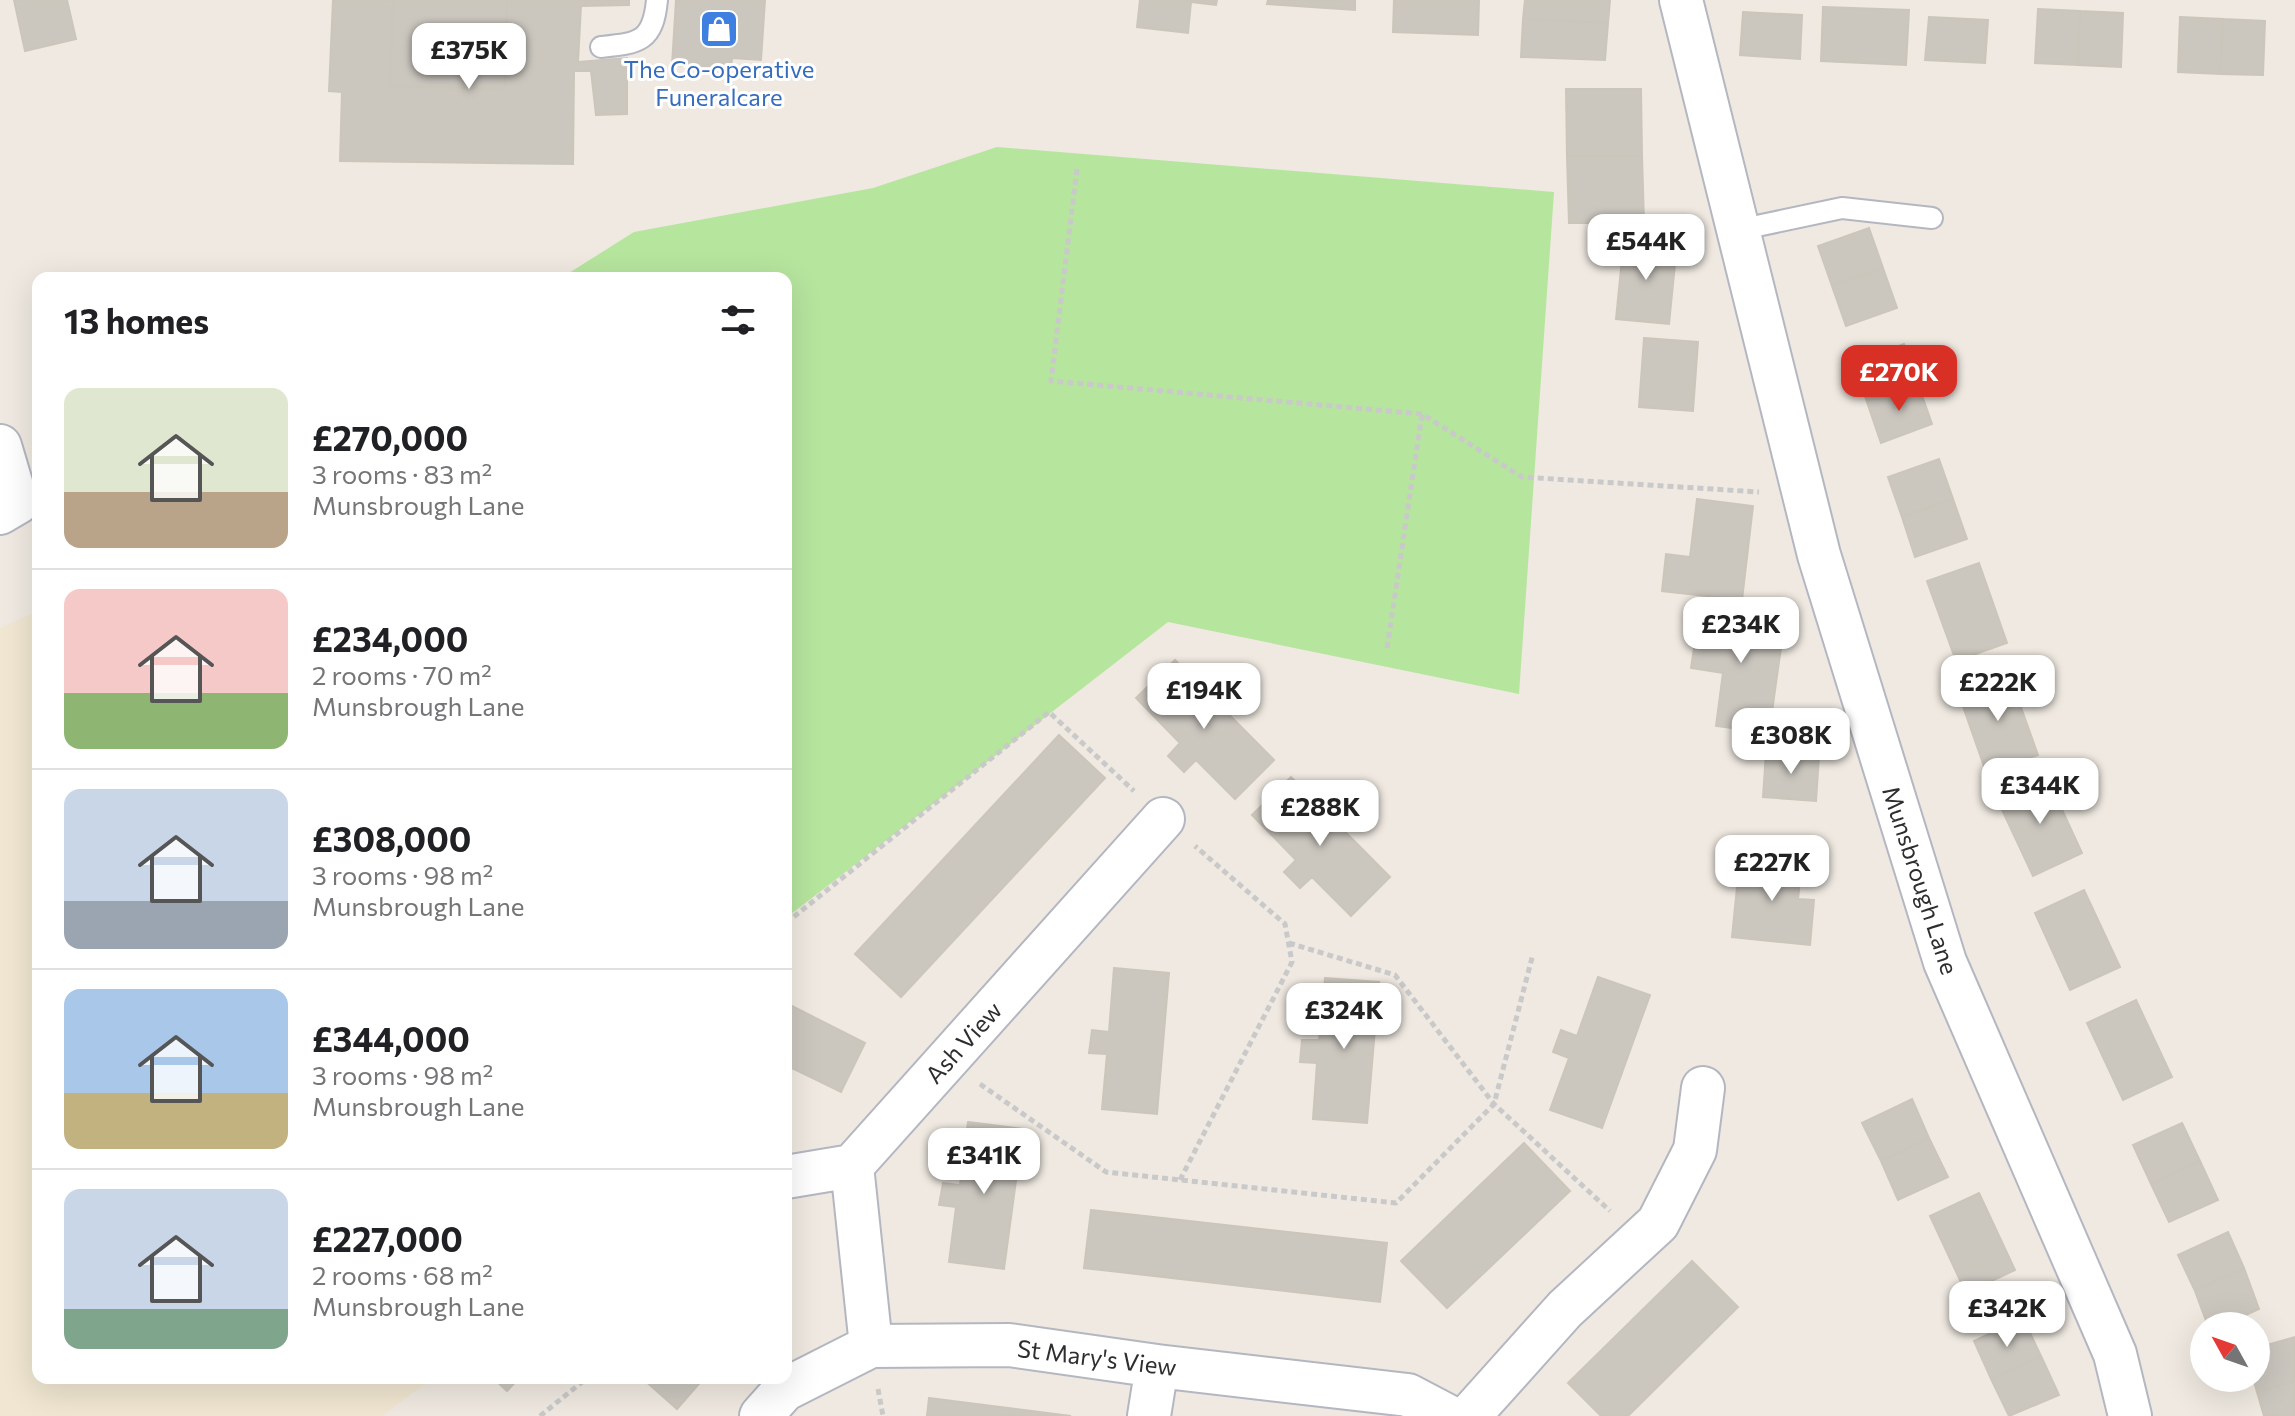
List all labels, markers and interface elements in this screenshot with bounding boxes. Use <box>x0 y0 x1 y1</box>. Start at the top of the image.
shop icon: The Co-operative Funeralcare <box>698 8 740 50</box>
pin: £375K <box>413 23 525 91</box>
text: £375K <box>430 33 508 64</box>
place label: The Co-operative Funeralcare <box>624 54 814 111</box>
pin: £544K <box>1590 214 1702 282</box>
text: £544K <box>1606 224 1687 255</box>
icon: filters <box>716 298 760 342</box>
text: 13 homes <box>64 299 209 341</box>
pin: £270K <box>1843 345 1955 413</box>
text: £270K <box>1859 355 1939 386</box>
text: £270,000 <box>312 416 468 458</box>
icon: home <box>128 420 224 516</box>
text: 3 rooms · 83 m² <box>312 458 492 489</box>
text: Munsbrough Lane <box>312 489 525 520</box>
pin: £234K <box>1685 597 1797 665</box>
text: £234K <box>1701 607 1781 638</box>
text: £234,000 <box>312 617 468 659</box>
icon: home <box>128 621 224 717</box>
pin: £222K <box>1942 655 2054 723</box>
text: 2 rooms · 70 m² <box>312 659 492 690</box>
pin: £194K <box>1148 663 1260 731</box>
text: £222K <box>1959 665 2037 696</box>
text: £194K <box>1165 673 1243 704</box>
text: Munsbrough Lane <box>312 690 525 721</box>
pin: £308K <box>1735 708 1847 776</box>
text: £308K <box>1750 718 1832 749</box>
pin: £344K <box>1984 758 2096 826</box>
text: £344K <box>2000 768 2080 799</box>
pin: £288K <box>1264 780 1376 848</box>
street label: Munsbrough Lane <box>1877 782 1965 978</box>
text: £288K <box>1280 790 1360 821</box>
text: £308,000 <box>312 817 471 859</box>
icon: home <box>128 821 224 917</box>
pin: £227K <box>1716 835 1828 903</box>
text: £227K <box>1733 845 1811 876</box>
text: 3 rooms · 98 m² <box>312 859 493 890</box>
text: Munsbrough Lane <box>312 890 525 921</box>
pin: £324K <box>1288 983 1400 1051</box>
text: £324K <box>1304 993 1384 1024</box>
street label: Ash View <box>919 995 1007 1089</box>
text: £344,000 <box>312 1017 470 1059</box>
icon: home <box>128 1021 224 1117</box>
text: 3 rooms · 98 m² <box>312 1059 493 1090</box>
text: Munsbrough Lane <box>312 1090 525 1121</box>
pin: £341K <box>928 1128 1040 1196</box>
text: £341K <box>946 1138 1022 1169</box>
text: £227,000 <box>312 1217 463 1259</box>
icon: home <box>128 1221 224 1317</box>
text: 2 rooms · 68 m² <box>312 1259 493 1290</box>
pin: £342K <box>1951 1281 2063 1349</box>
text: Munsbrough Lane <box>312 1290 525 1321</box>
text: £342K <box>1967 1291 2047 1322</box>
north arrow <box>2190 1312 2270 1392</box>
map controls <box>2190 1312 2270 1392</box>
street label: St Mary's View <box>1016 1333 1178 1381</box>

